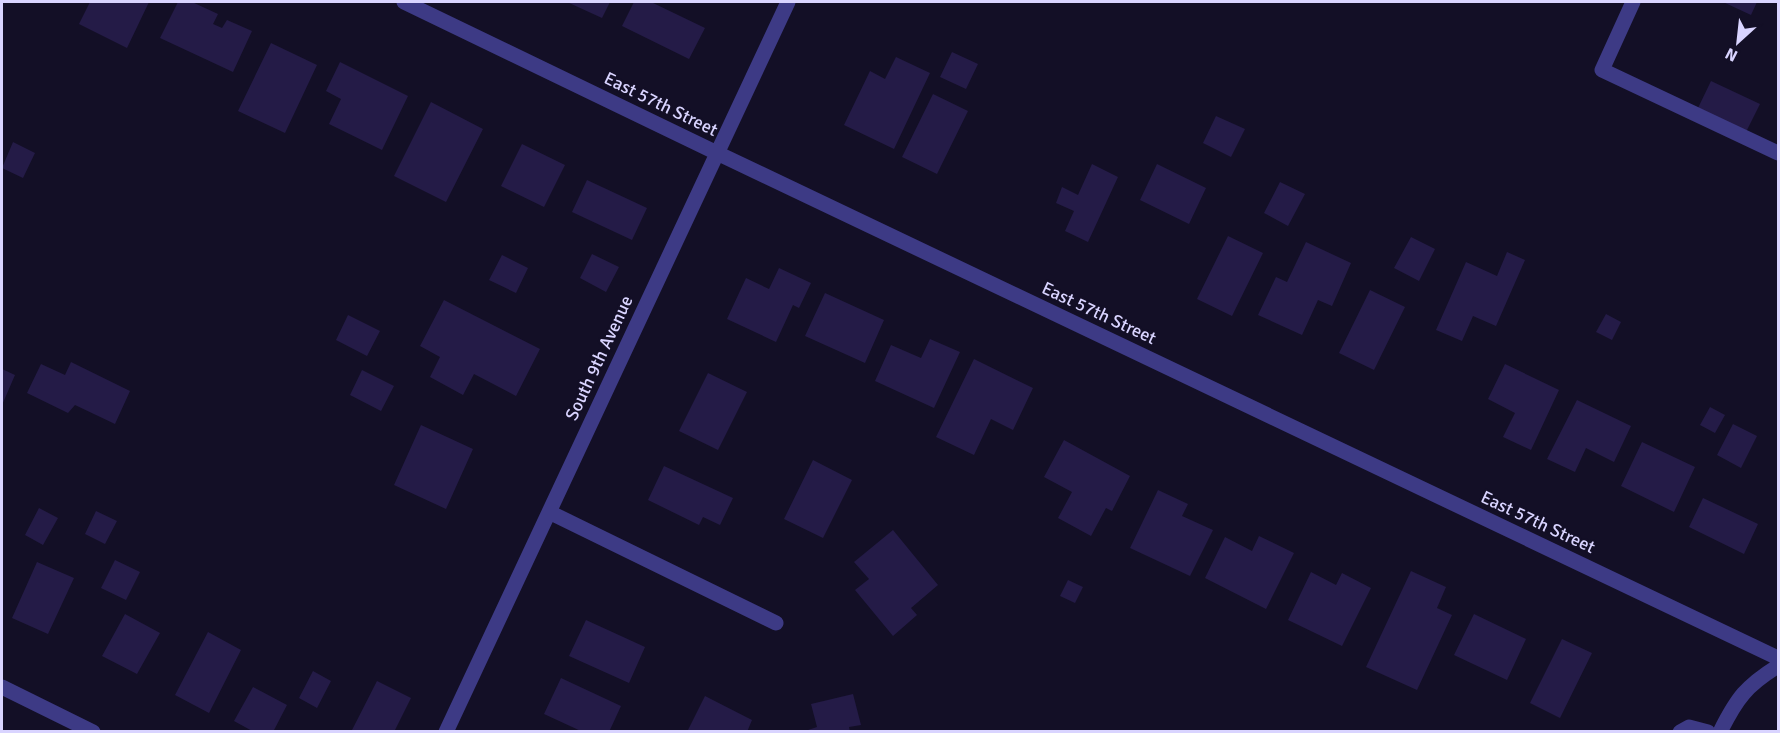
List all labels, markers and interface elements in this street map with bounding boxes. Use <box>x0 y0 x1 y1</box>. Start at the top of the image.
north arrow <box>1708 12 1768 72</box>
text: N <box>1722 43 1741 66</box>
street label: East 57th Street <box>601 67 721 141</box>
street label: East 57th Street <box>1038 277 1160 349</box>
street label: South 9th Avenue <box>560 292 638 424</box>
street label: East 57th Street <box>1477 486 1599 558</box>

